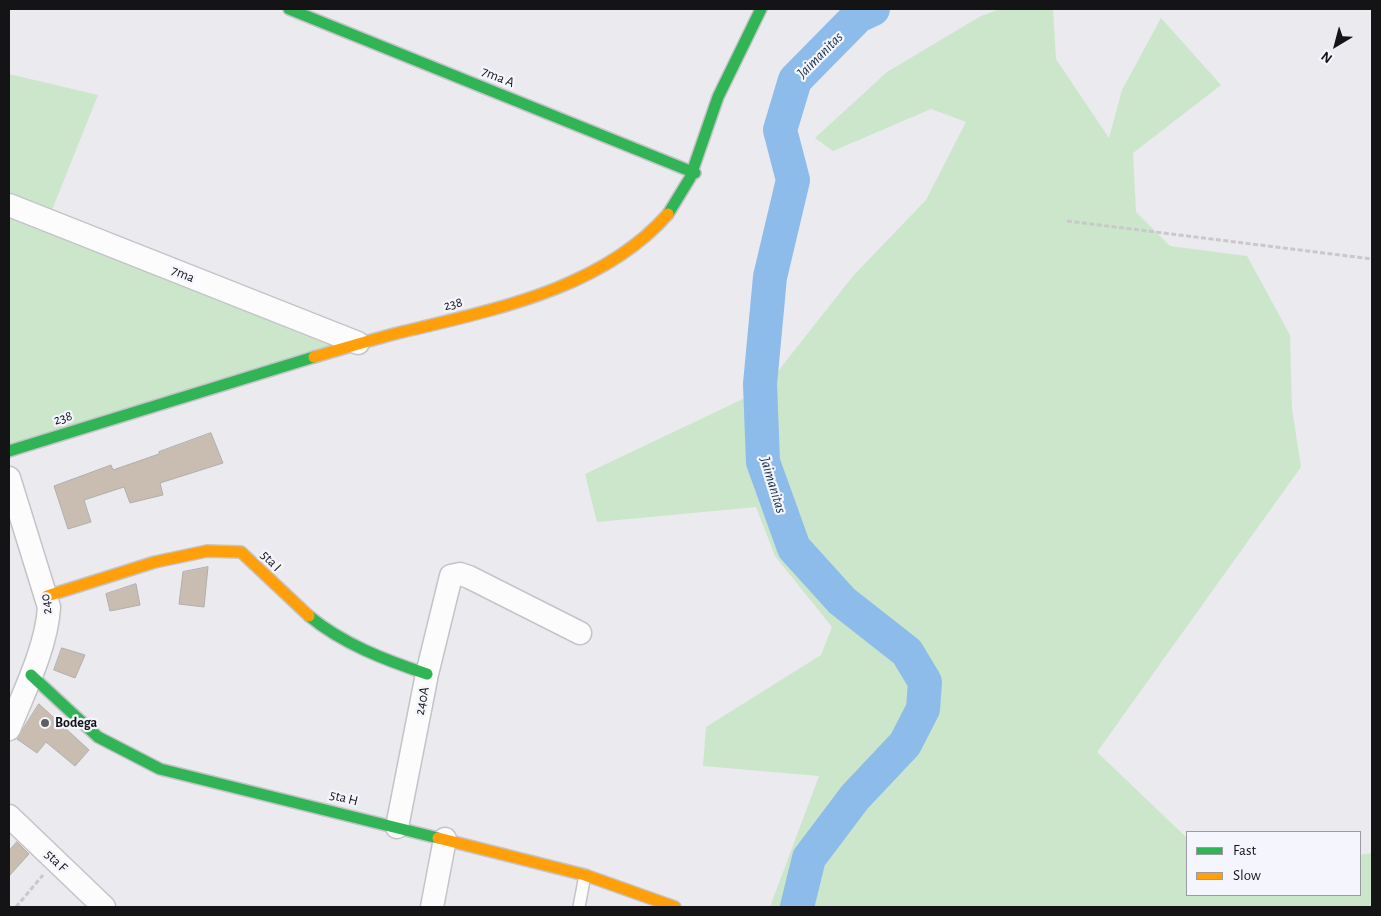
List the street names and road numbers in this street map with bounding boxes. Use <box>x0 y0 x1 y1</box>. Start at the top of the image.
street label: 7ma A <box>479 63 517 91</box>
street label: 7ma <box>169 262 197 286</box>
street label: 238 <box>442 294 464 314</box>
street label: 238 <box>52 407 74 429</box>
street label: 5ta I <box>257 547 285 575</box>
street label: 240 <box>36 593 56 615</box>
street label: 240A <box>411 685 433 717</box>
street label: 5ta H <box>328 786 360 810</box>
street label: 5ta F <box>41 846 71 876</box>

